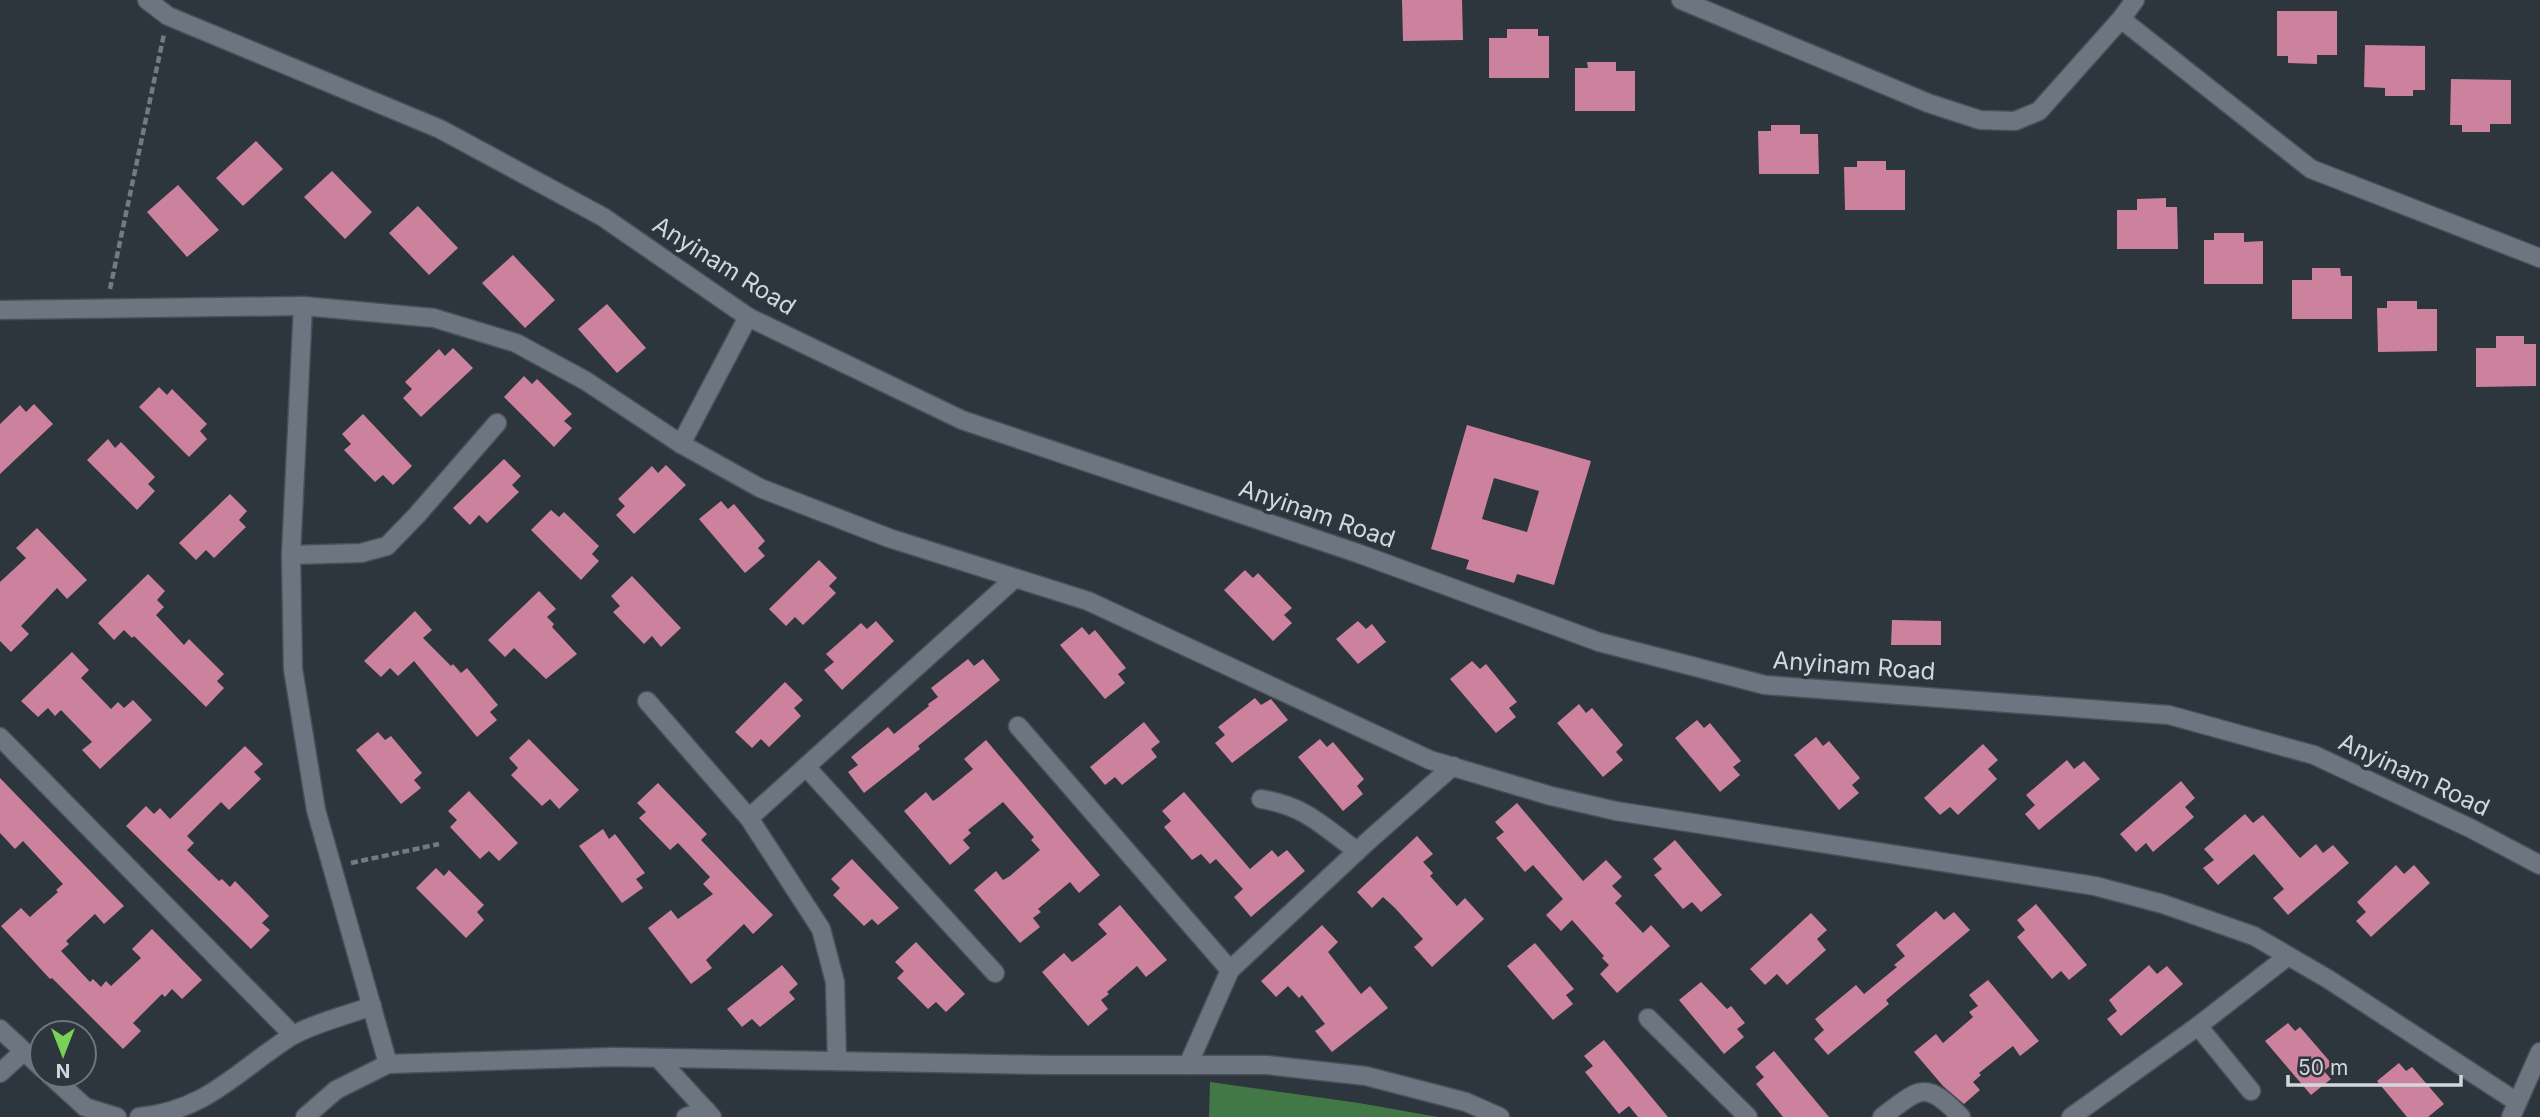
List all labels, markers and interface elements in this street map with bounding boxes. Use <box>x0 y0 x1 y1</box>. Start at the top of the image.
street label: Anyinam Road <box>647 210 801 321</box>
street label: Anyinam Road <box>1235 473 1399 554</box>
street label: Anyinam Road <box>1772 645 1936 686</box>
street label: Anyinam Road <box>2334 727 2494 822</box>
north arrow <box>28 1019 98 1089</box>
scale bar <box>2288 1044 2461 1088</box>
text: 50 m <box>2298 1055 2348 1080</box>
text: N <box>56 1059 70 1082</box>

